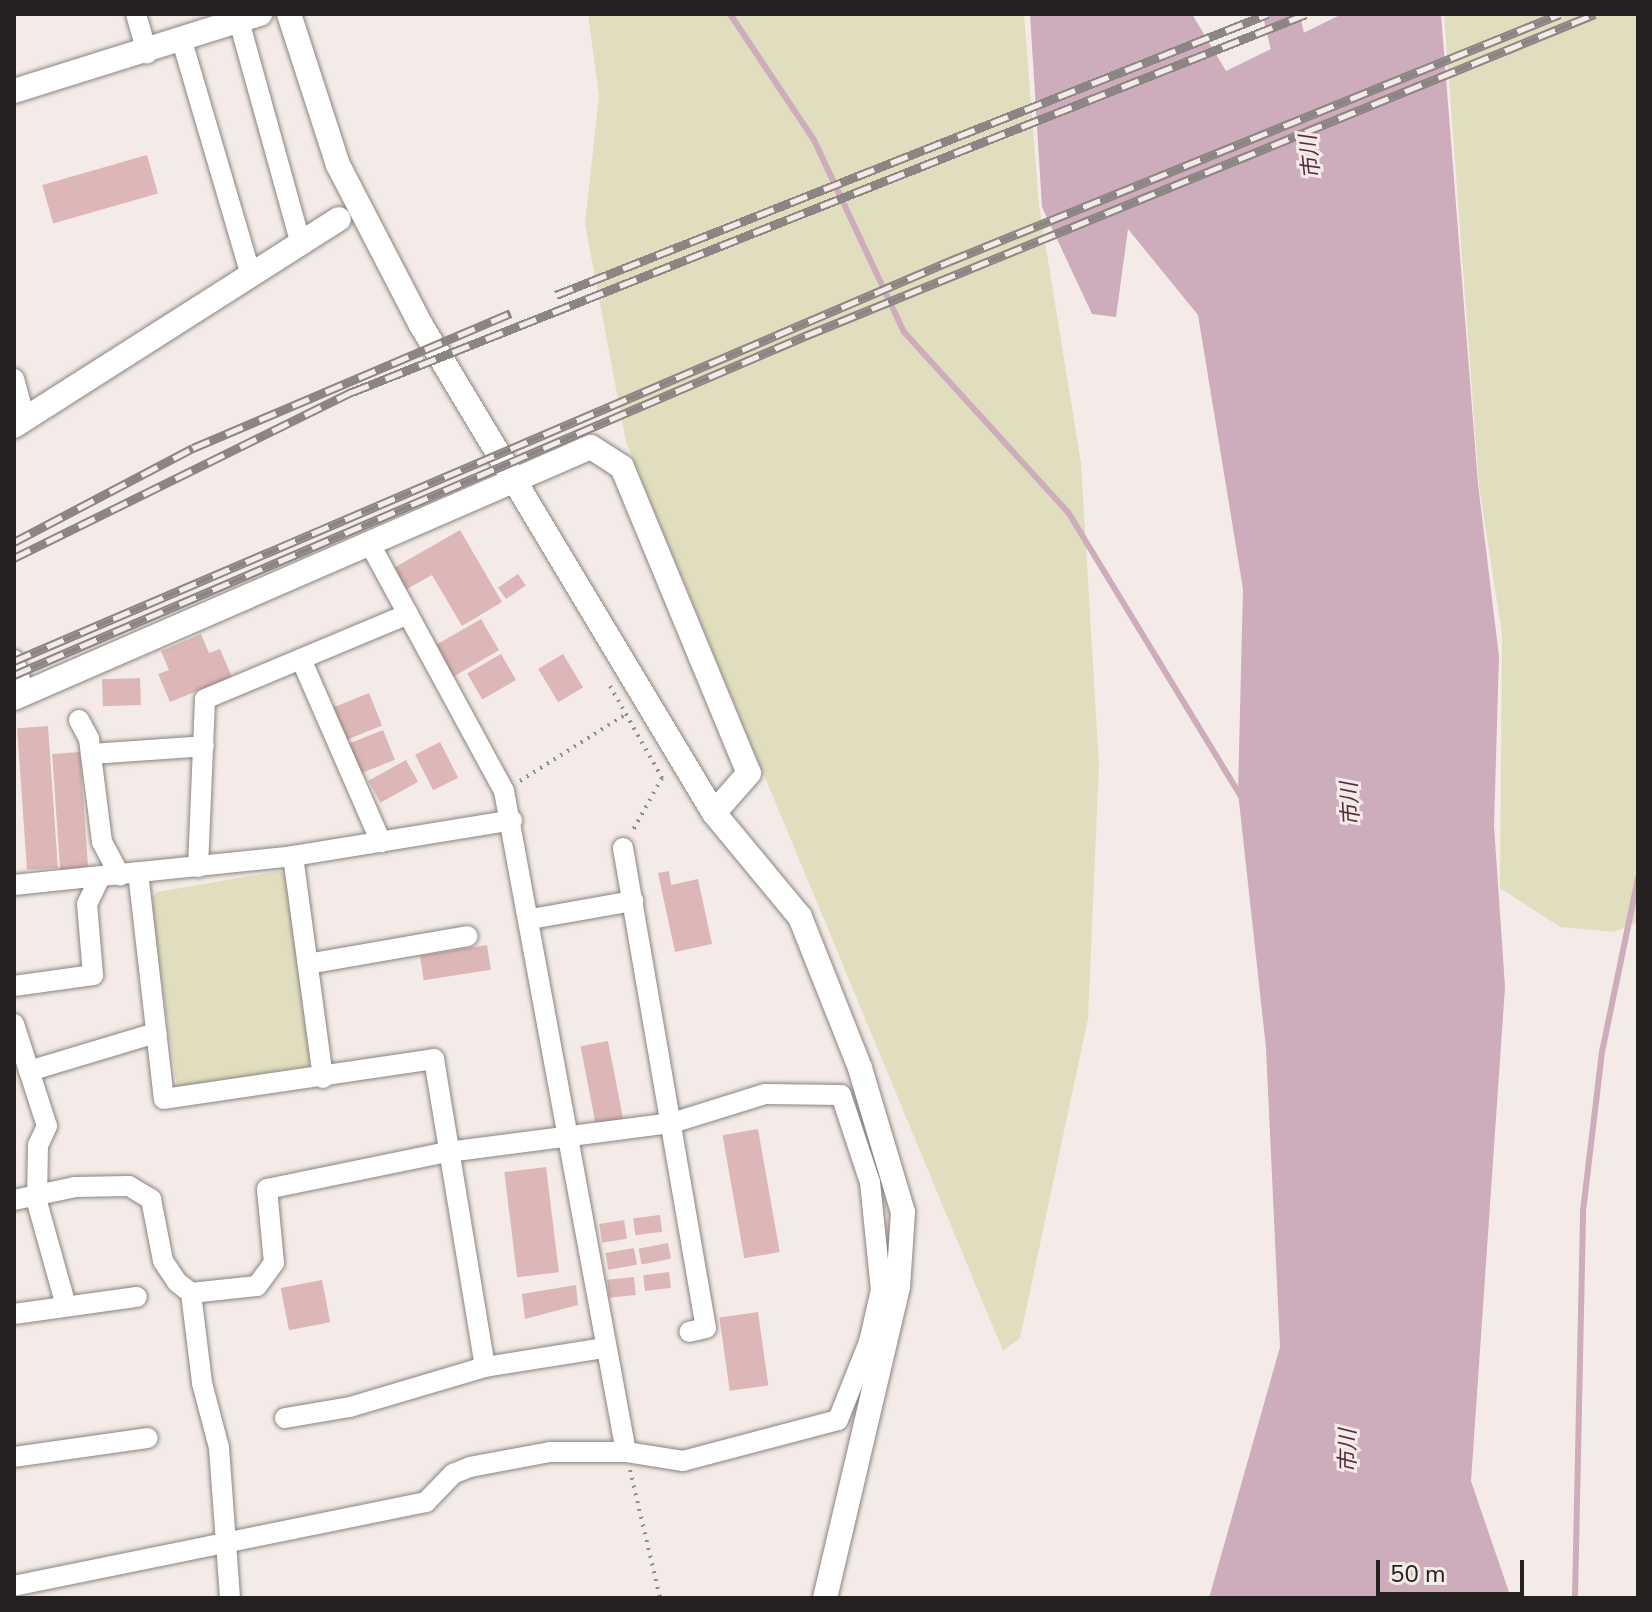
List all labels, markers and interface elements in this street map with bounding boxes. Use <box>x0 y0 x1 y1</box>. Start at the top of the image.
water label: 市川 <box>1296 134 1326 180</box>
water label: 市川 <box>1337 781 1365 827</box>
water label: 市川 <box>1336 1429 1362 1473</box>
scale bar <box>1380 1544 1528 1594</box>
text: 50 m <box>1390 1558 1446 1590</box>

